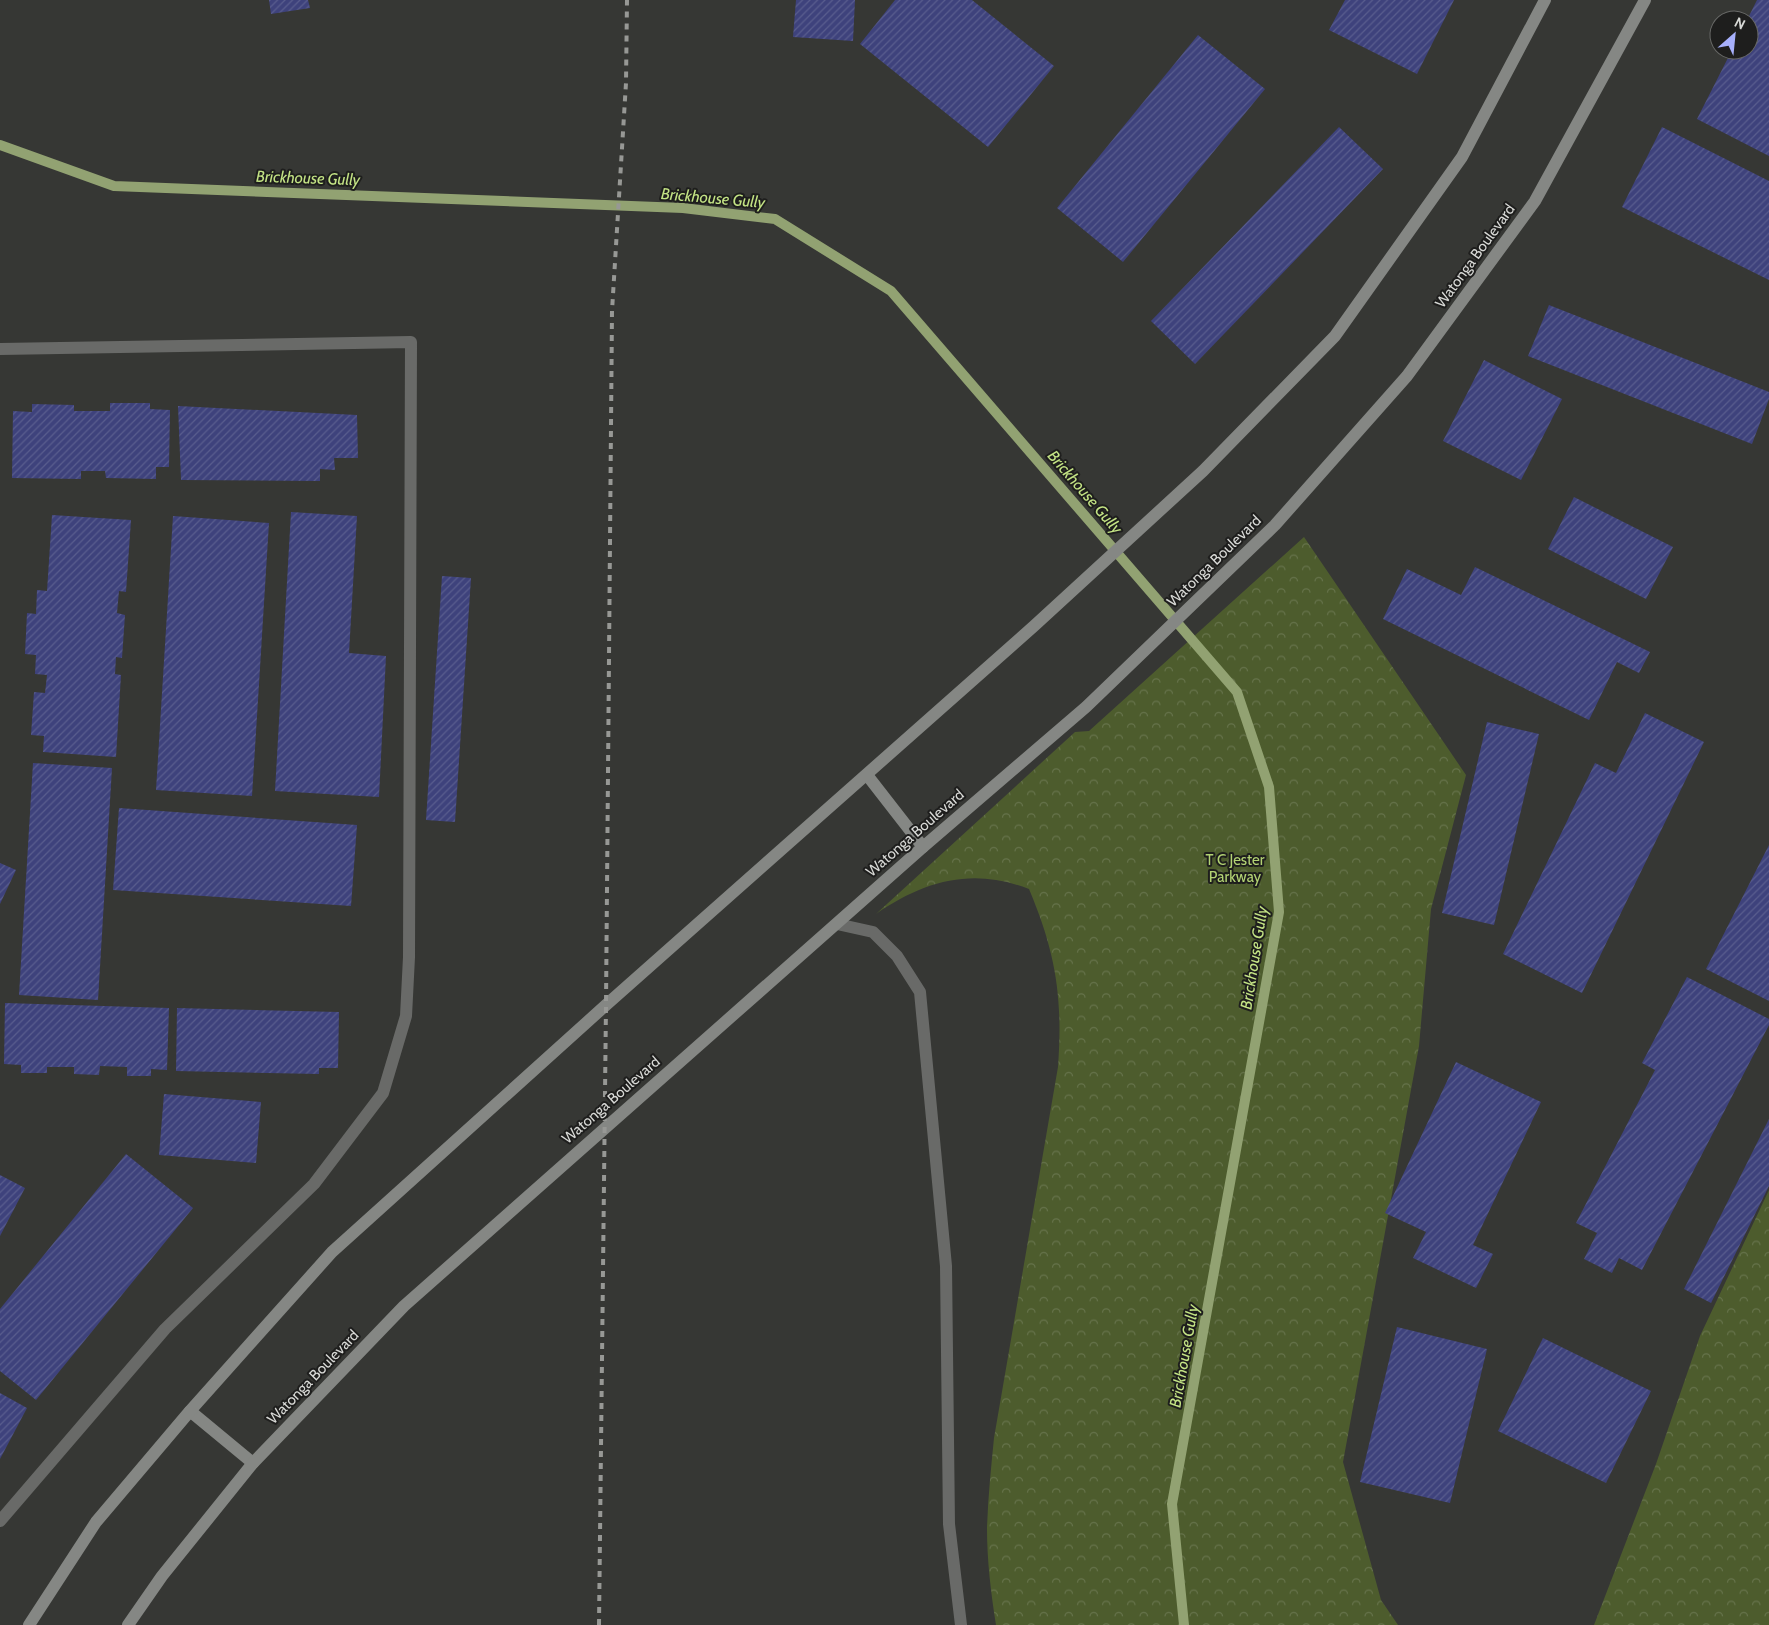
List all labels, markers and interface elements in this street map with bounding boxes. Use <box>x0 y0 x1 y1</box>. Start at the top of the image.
north arrow <box>1709 10 1759 60</box>
text: N <box>1731 13 1748 34</box>
water label: Brickhouse Gully <box>256 167 361 189</box>
water label: Brickhouse Gully <box>660 184 766 212</box>
street label: Watonga Boulevard <box>1431 201 1519 311</box>
water label: Brickhouse Gully <box>1044 446 1127 538</box>
street label: Watonga Boulevard <box>1163 512 1265 610</box>
street label: Watonga Boulevard <box>862 786 968 880</box>
park label: T C Jester Parkway <box>1206 851 1265 886</box>
water label: Brickhouse Gully <box>1236 904 1272 1011</box>
street label: Watonga Boulevard <box>558 1053 664 1147</box>
water label: Brickhouse Gully <box>1166 1302 1203 1409</box>
street label: Watonga Boulevard <box>264 1326 362 1428</box>

